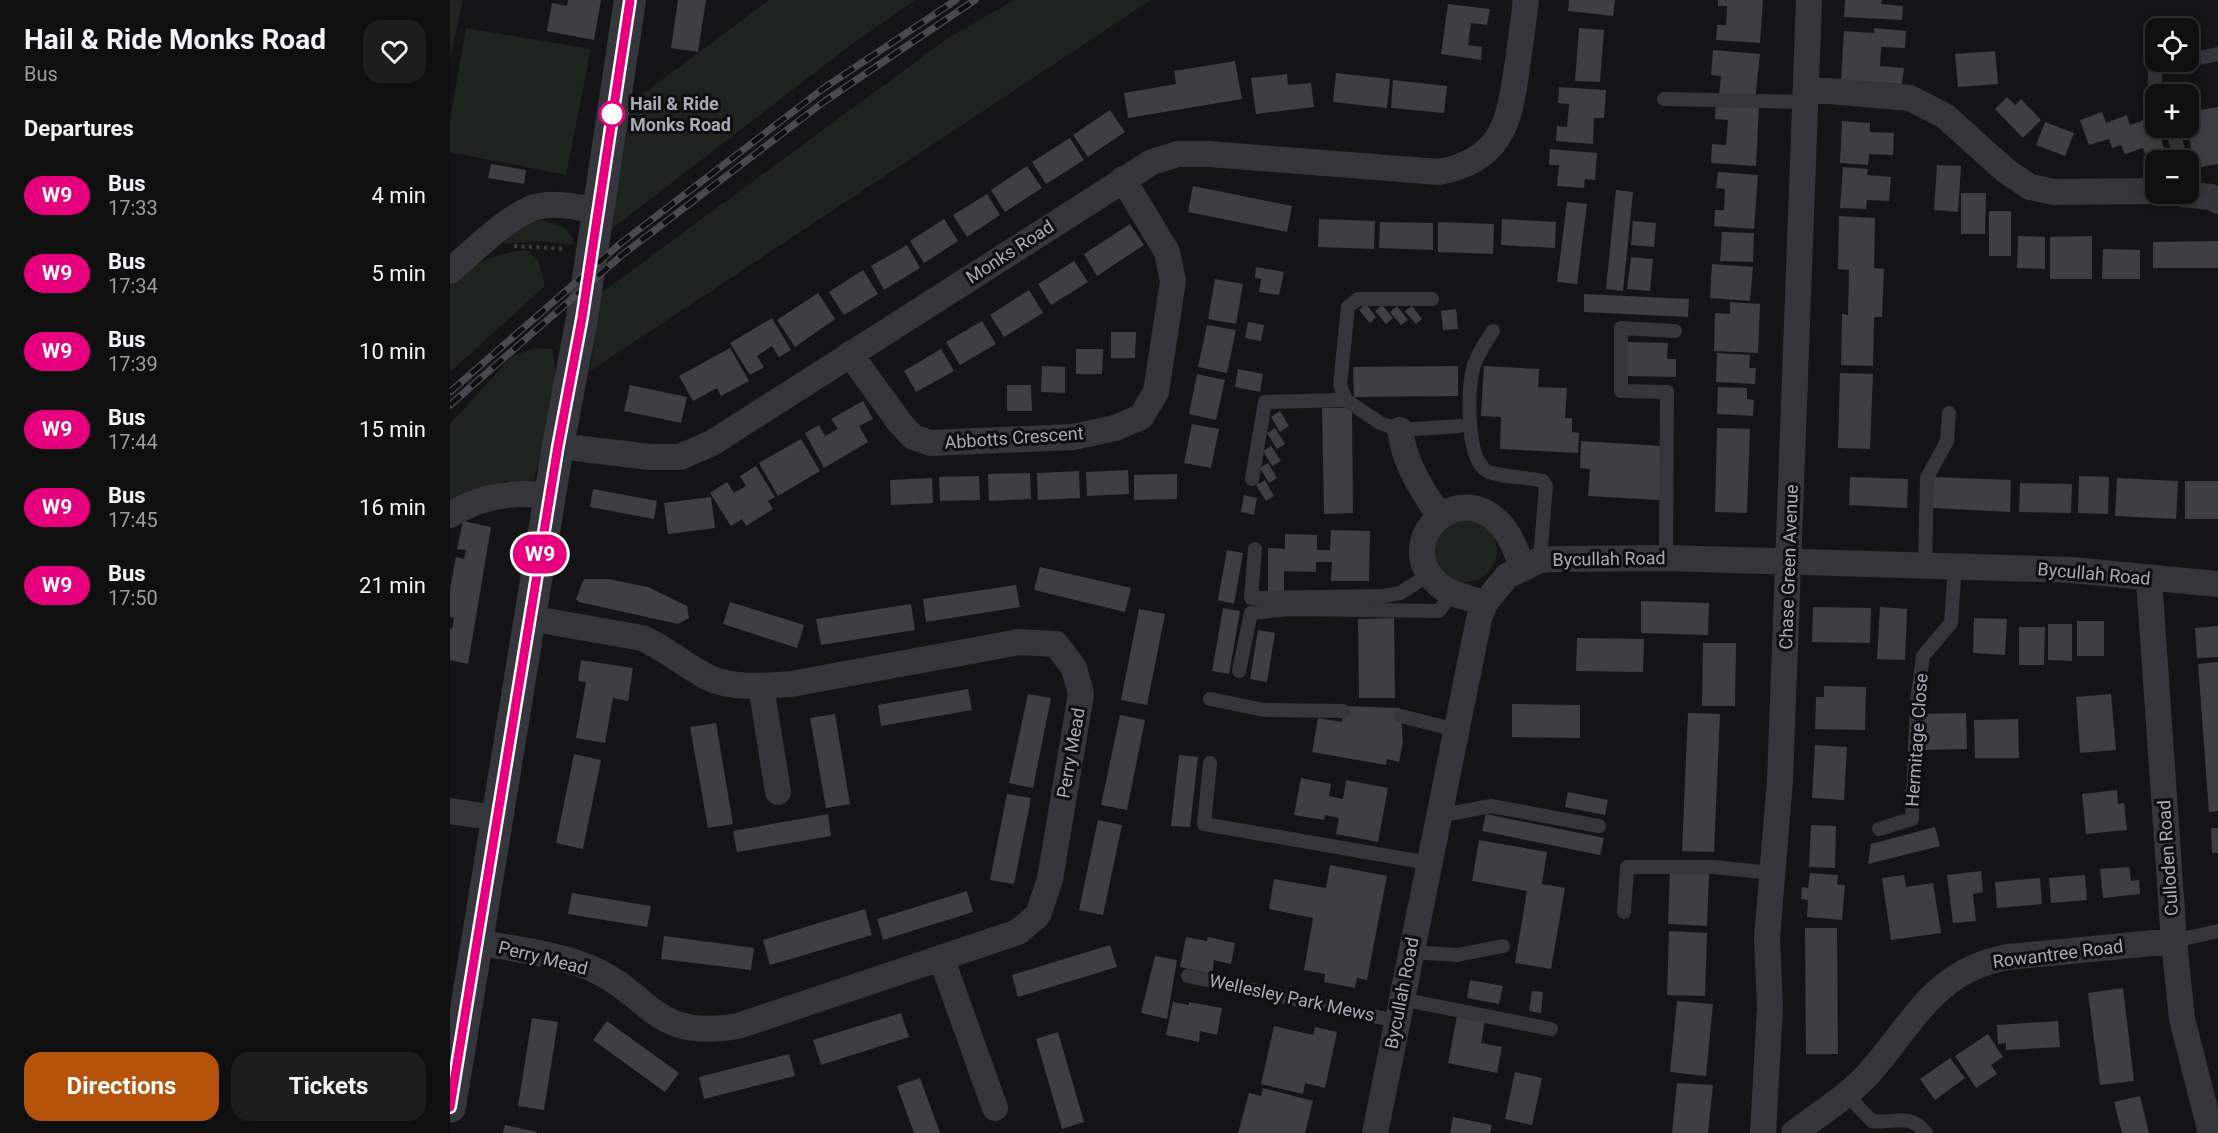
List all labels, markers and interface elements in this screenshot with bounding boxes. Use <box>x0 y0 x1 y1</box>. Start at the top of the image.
map controls <box>2145 18 2199 204</box>
button: locate <box>2145 18 2199 72</box>
button: heart <box>363 20 426 83</box>
text: Hail & Ride Monks Road <box>24 23 326 56</box>
text: Bus <box>24 62 58 86</box>
button: + <box>2145 84 2199 138</box>
place label: Hail & Ride Monks Road <box>630 93 731 135</box>
marker: Hail & Ride Monks Road <box>599 101 625 127</box>
text: Departures <box>24 116 134 141</box>
button: − <box>2145 150 2199 204</box>
text: Bus <box>108 171 146 196</box>
text: W9 <box>42 183 72 207</box>
text: 4 min <box>371 183 426 208</box>
text: 17:33 <box>108 196 158 220</box>
street label: Monks Road <box>962 216 1057 288</box>
text: Bus <box>108 249 146 274</box>
text: W9 <box>42 261 72 285</box>
text: 5 min <box>371 261 426 286</box>
text: 17:34 <box>108 274 158 298</box>
text: Bus <box>108 327 146 352</box>
text: W9 <box>42 339 72 363</box>
text: 10 min <box>359 339 426 364</box>
text: 17:39 <box>108 352 158 376</box>
text: Bus <box>108 405 146 430</box>
text: W9 <box>42 417 72 441</box>
text: 15 min <box>359 417 426 442</box>
street label: Abbotts Crescent <box>944 422 1084 453</box>
text: 17:44 <box>108 430 158 454</box>
text: Bus <box>108 483 146 508</box>
street label: Chase Green Avenue <box>1775 484 1802 650</box>
text: W9 <box>42 495 72 519</box>
text: 16 min <box>359 495 426 520</box>
text: 17:45 <box>108 508 158 532</box>
line badge: W9 <box>513 534 567 574</box>
text: W9 <box>525 542 555 566</box>
street label: Bycullah Road <box>1552 547 1666 570</box>
street label: Bycullah Road <box>2037 558 2151 589</box>
text: Bus <box>108 561 146 586</box>
text: W9 <box>42 573 72 597</box>
text: 21 min <box>359 573 426 598</box>
text: 17:50 <box>108 586 158 610</box>
street label: Hermitage Close <box>1901 673 1932 807</box>
street label: Perry Mead <box>1052 706 1089 800</box>
street label: Culloden Road <box>2153 799 2182 917</box>
street label: Bycullah Road <box>1380 935 1423 1050</box>
street label: Rowantree Road <box>1992 935 2124 972</box>
street label: Perry Mead <box>496 936 590 979</box>
street label: Wellesley Park Mews <box>1208 970 1377 1025</box>
button: Directions <box>24 1052 219 1121</box>
button: Tickets <box>231 1052 426 1121</box>

